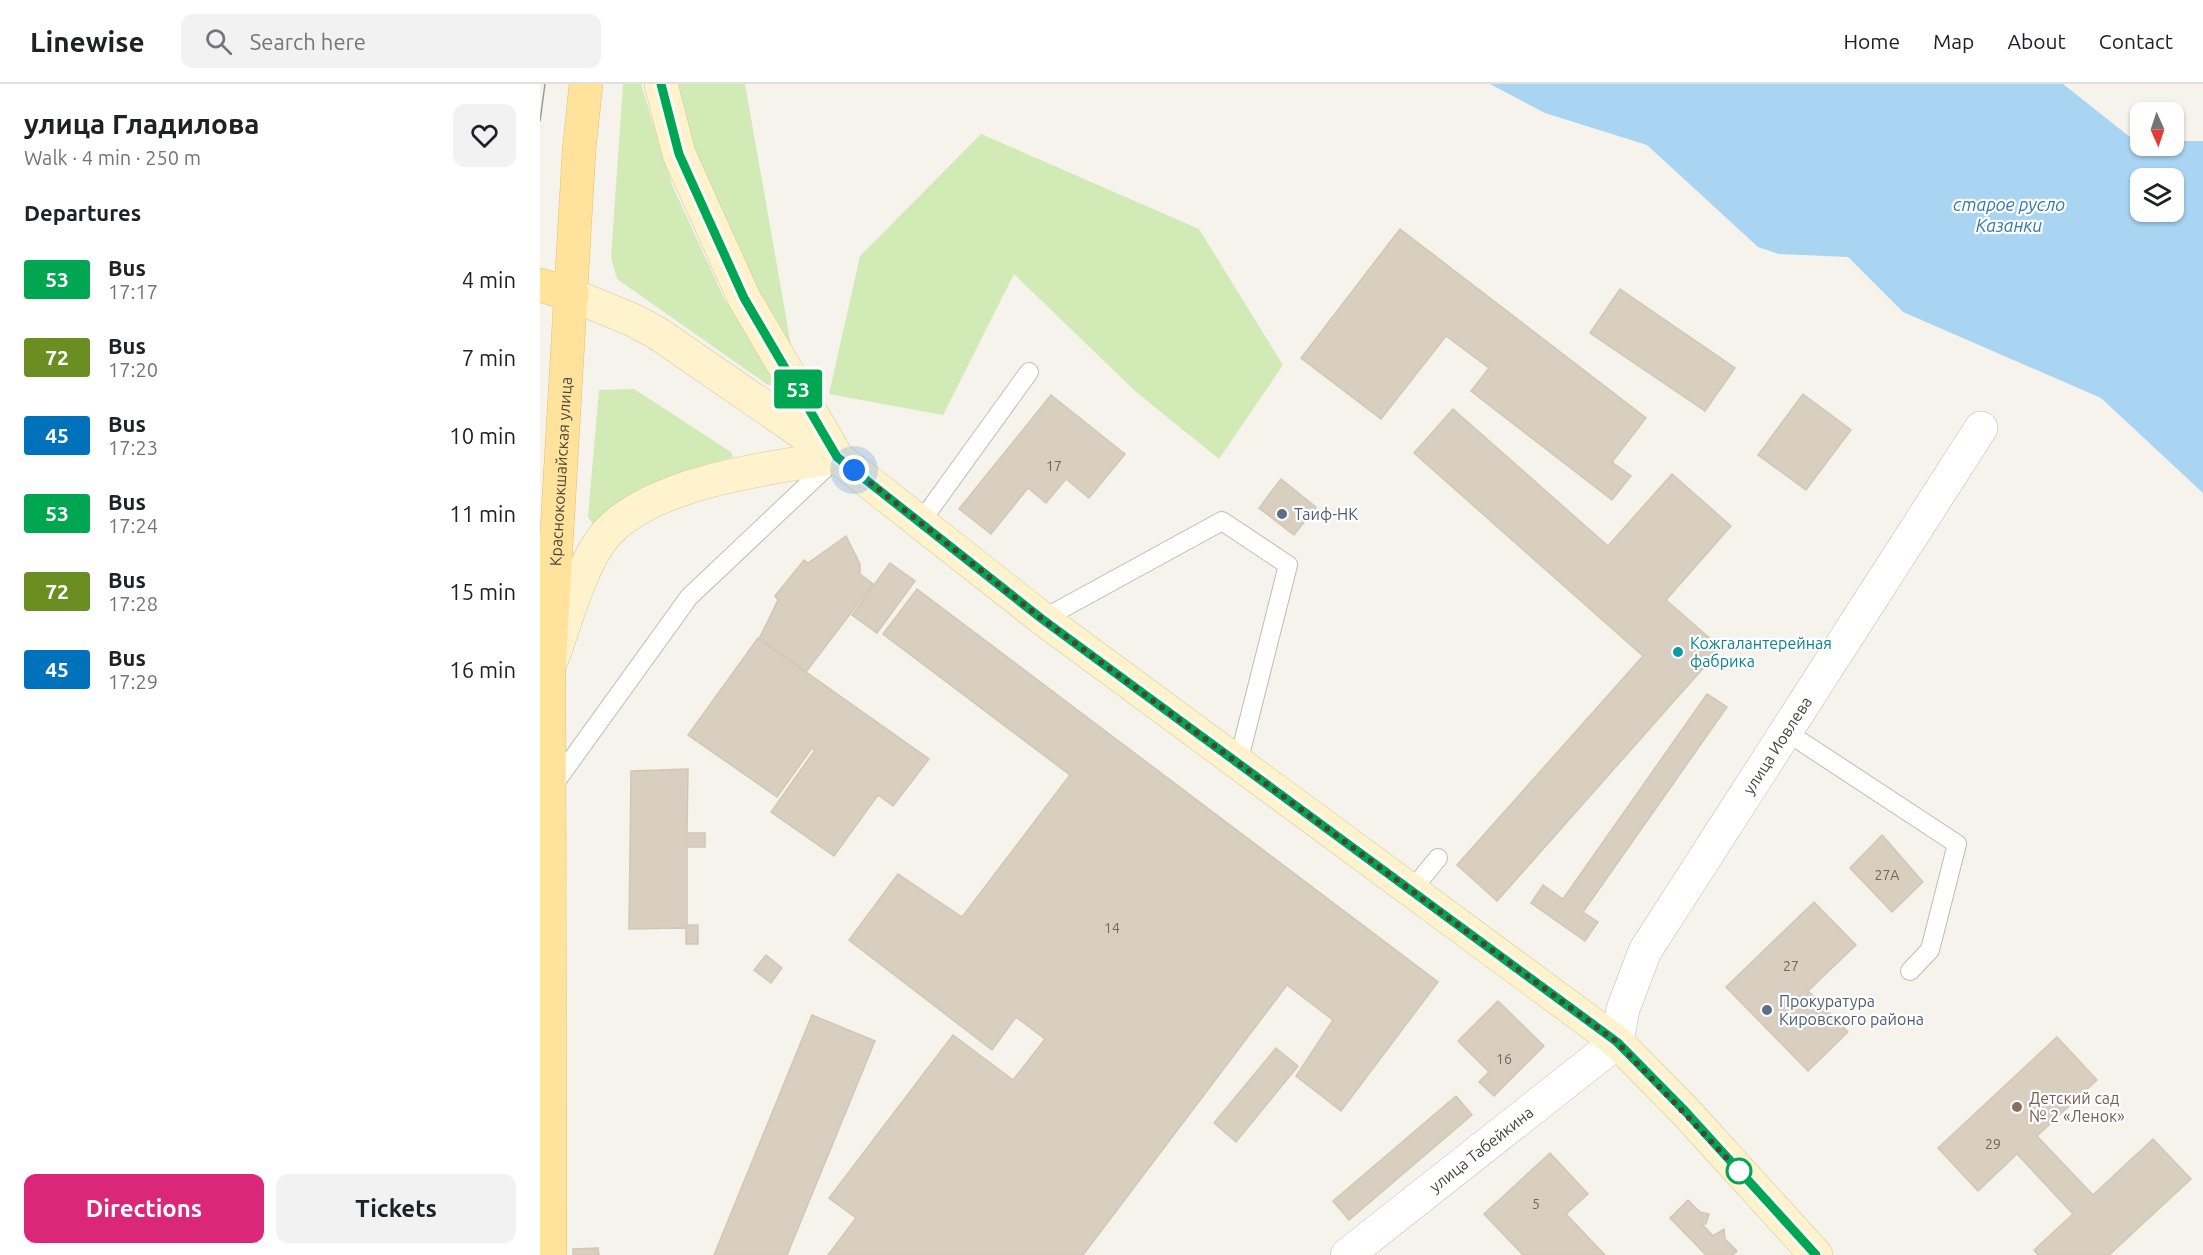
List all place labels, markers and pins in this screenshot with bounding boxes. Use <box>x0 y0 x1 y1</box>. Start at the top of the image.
place label: Таиф-НК <box>1294 505 1358 523</box>
marker: Таиф-НК <box>1275 507 1289 521</box>
place label: Кожгалантерейная фабрика <box>1690 634 1832 670</box>
marker: Кожгалантерейная фабрика <box>1671 645 1685 659</box>
place label: Прокуратура Кировского района <box>1779 992 1924 1028</box>
marker: Прокуратура Кировского района <box>1760 1003 1774 1017</box>
place label: Детский сад № 2 «Ленок» <box>2029 1089 2125 1125</box>
marker: Детский сад № 2 «Ленок» <box>2010 1100 2024 1114</box>
unlabelled marker <box>1726 1158 1752 1184</box>

